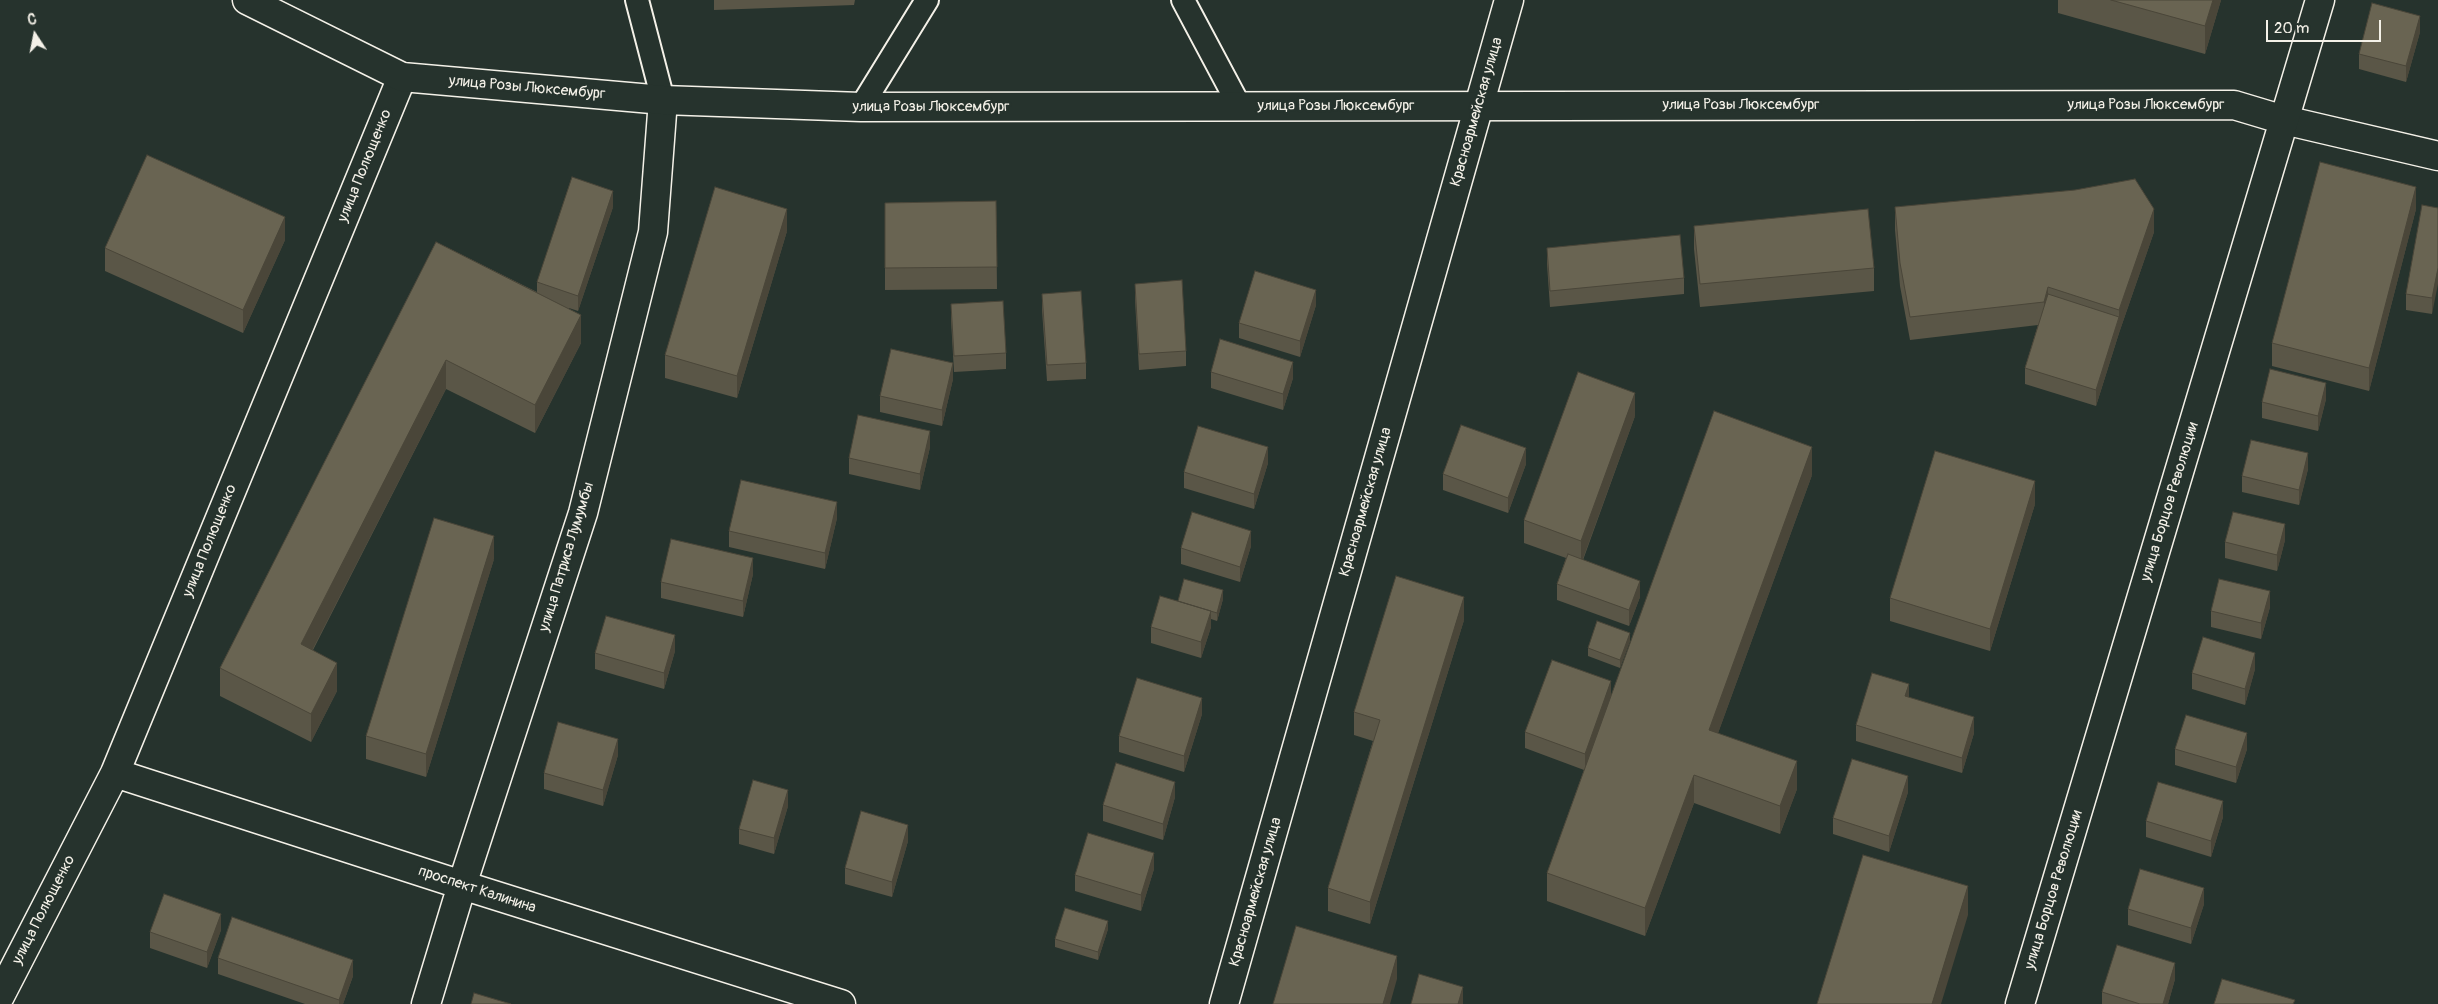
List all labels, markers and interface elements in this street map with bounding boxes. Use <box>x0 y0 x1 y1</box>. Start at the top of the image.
north arrow <box>10 10 60 60</box>
scale bar <box>2268 10 2383 42</box>
text: С <box>26 11 38 29</box>
text: 20 m <box>2274 19 2309 38</box>
street label: Красноармейская улица <box>1447 35 1507 189</box>
street label: улица Розы Люксембург <box>448 72 606 104</box>
street label: улица Розы Люксембург <box>1663 96 1819 114</box>
street label: улица Розы Люксембург <box>2068 96 2224 114</box>
street label: улица Розы Люксембург <box>1258 97 1414 115</box>
street label: улица Розы Люксембург <box>853 98 1009 116</box>
street label: улица Полющенко <box>334 107 396 225</box>
street label: улица Борцов Революции <box>2137 420 2203 584</box>
street label: Красноармейская улица <box>1336 425 1396 579</box>
street label: улица Патриса Лумумбы <box>536 480 598 634</box>
street label: улица Полющенко <box>179 482 241 600</box>
street label: улица Борцов Революции <box>2021 808 2087 972</box>
street label: Красноармейская улица <box>1226 815 1286 969</box>
street label: улица Полющенко <box>9 852 79 968</box>
street label: проспект Калинина <box>416 862 538 918</box>

